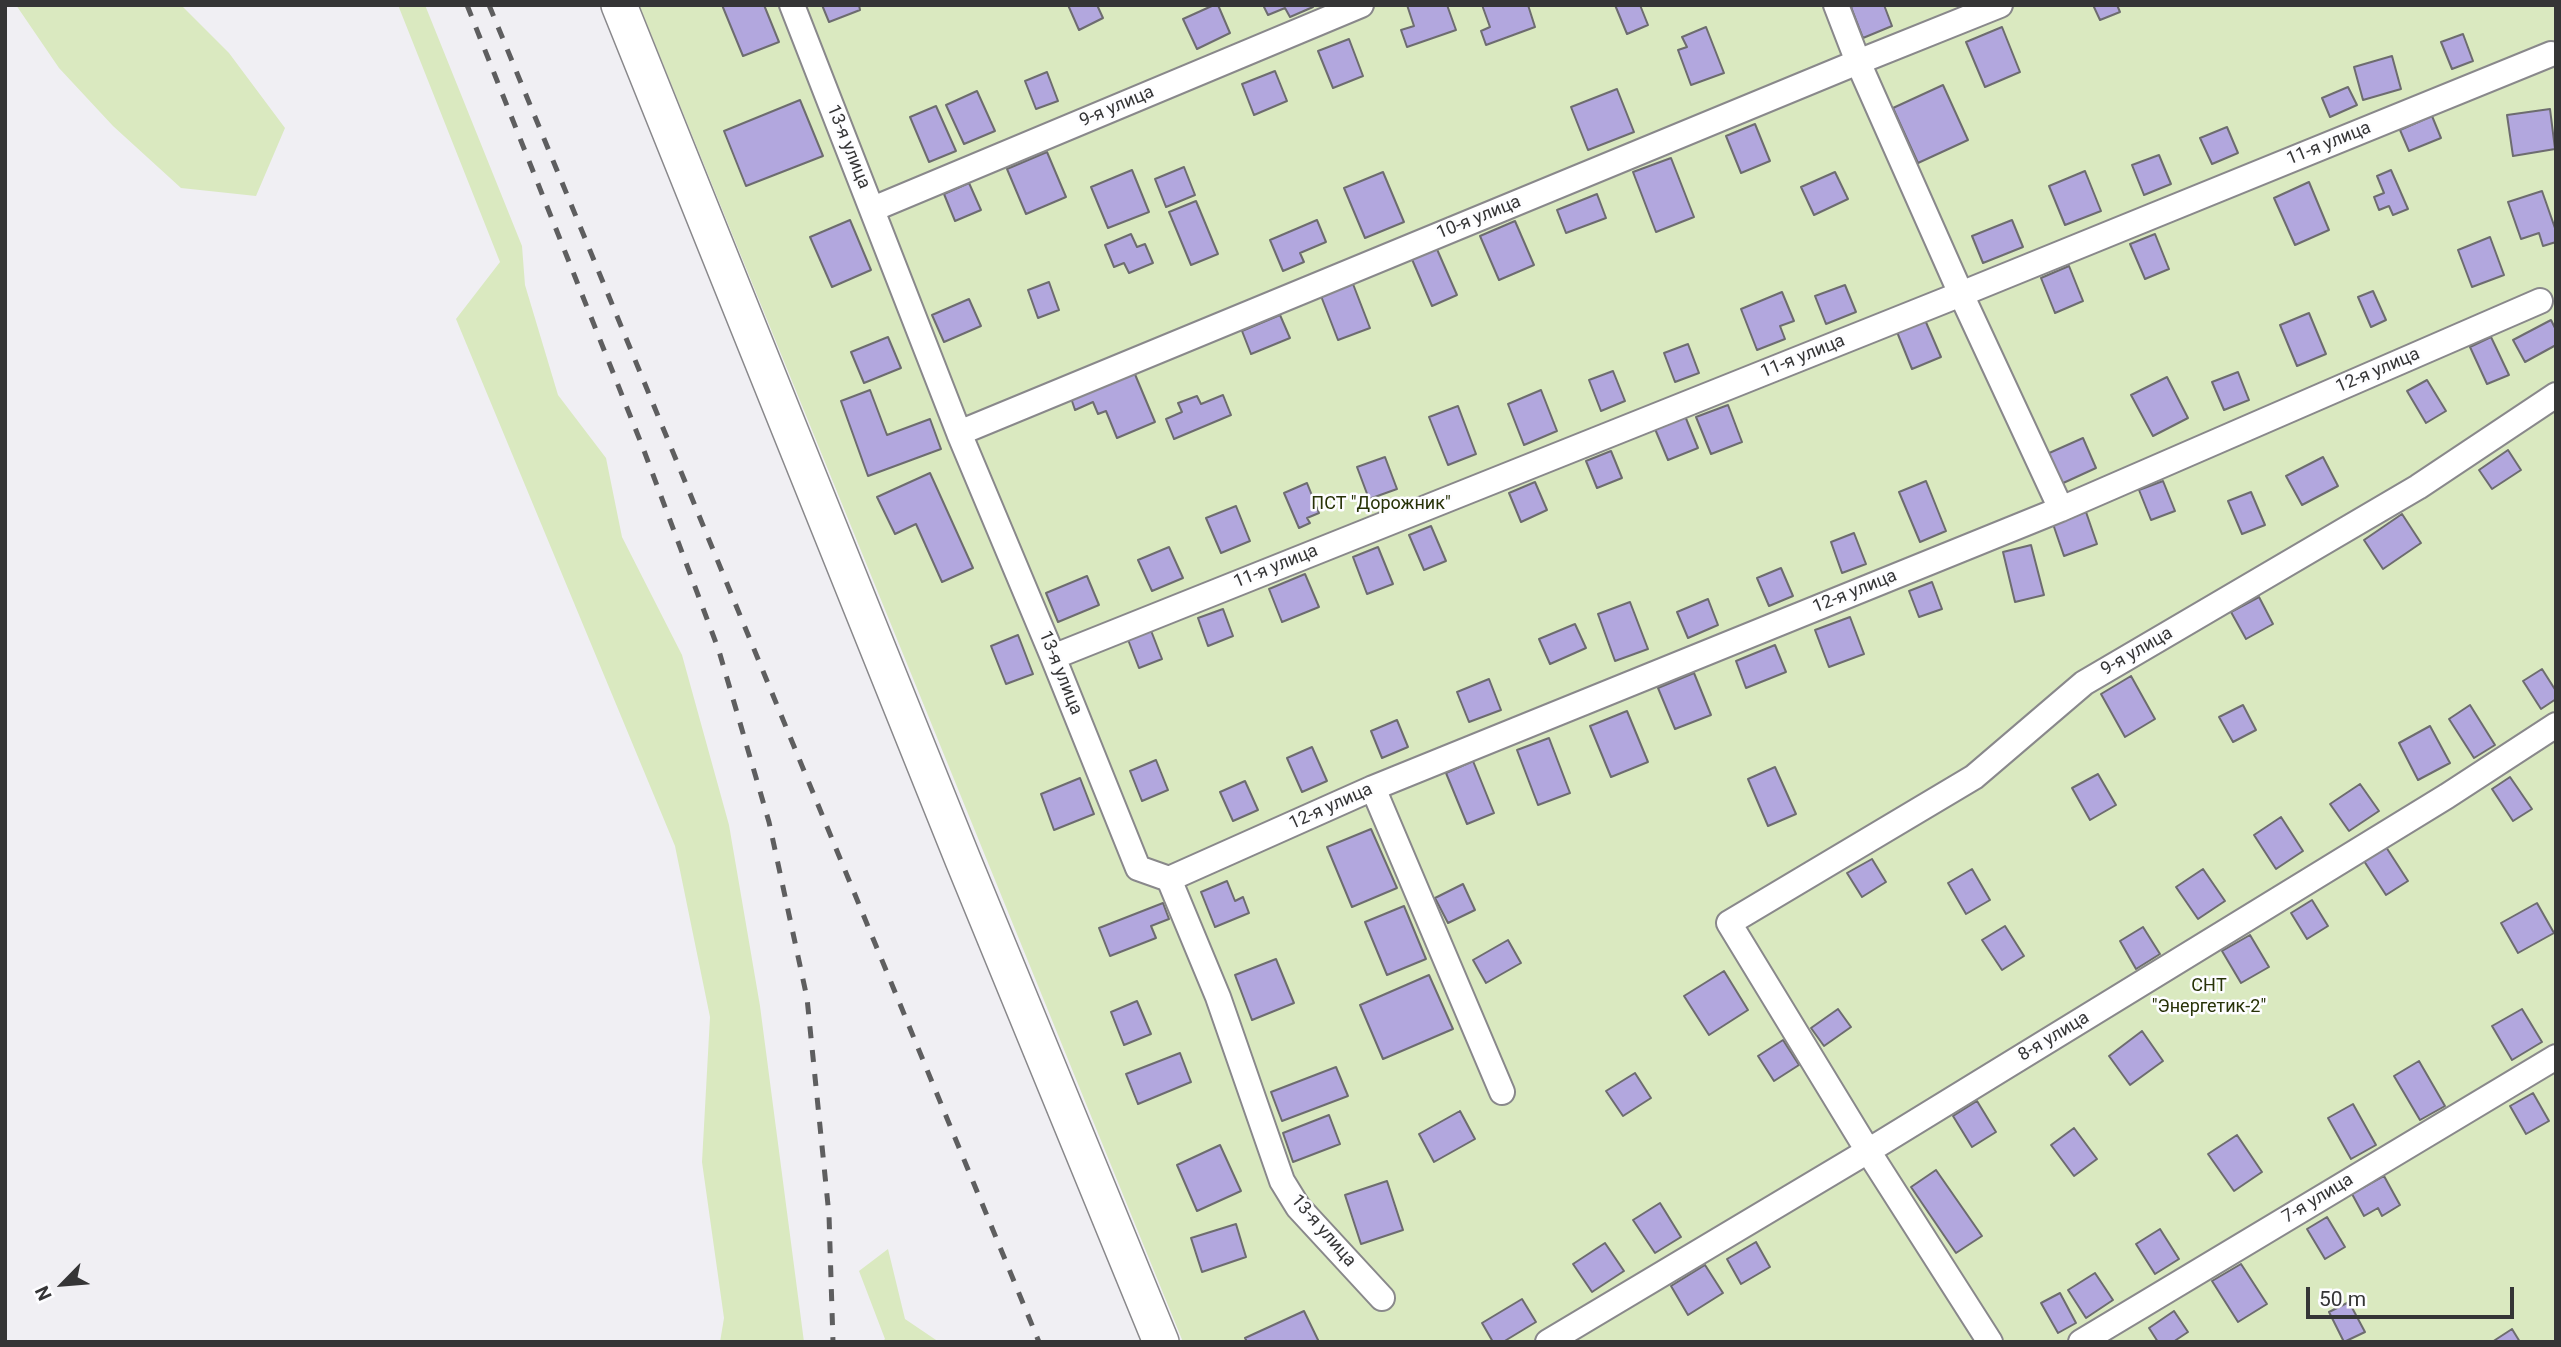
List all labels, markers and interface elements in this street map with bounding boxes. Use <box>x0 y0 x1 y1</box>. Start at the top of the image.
street label: 9-я улица <box>1076 82 1158 132</box>
street label: 13-я улица <box>821 102 875 192</box>
street label: 11-я улица <box>2284 117 2374 171</box>
street label: 10-я улица <box>1434 191 1524 245</box>
street label: 11-я улица <box>1758 330 1848 384</box>
street label: 12-я улица <box>2333 344 2423 398</box>
park label: ПСТ "Дорожник" <box>1311 493 1451 515</box>
street label: 11-я улица <box>1231 540 1321 594</box>
street label: 12-я улица <box>1810 565 1900 619</box>
street label: 9-я улица <box>2097 623 2177 681</box>
street label: 13-я улица <box>1033 628 1087 718</box>
street label: 12-я улица <box>1286 779 1376 835</box>
park label: СHТ "Энергетик-2" <box>2152 975 2266 1018</box>
street label: 8-я улица <box>2015 1007 2093 1067</box>
street label: 7-я улица <box>2279 1169 2357 1229</box>
street label: 13-я улица <box>1286 1190 1360 1272</box>
north arrow <box>28 1249 98 1319</box>
scale bar <box>2309 1274 2517 1318</box>
text: N <box>30 1282 57 1304</box>
text: 50 m <box>2319 1287 2366 1311</box>

